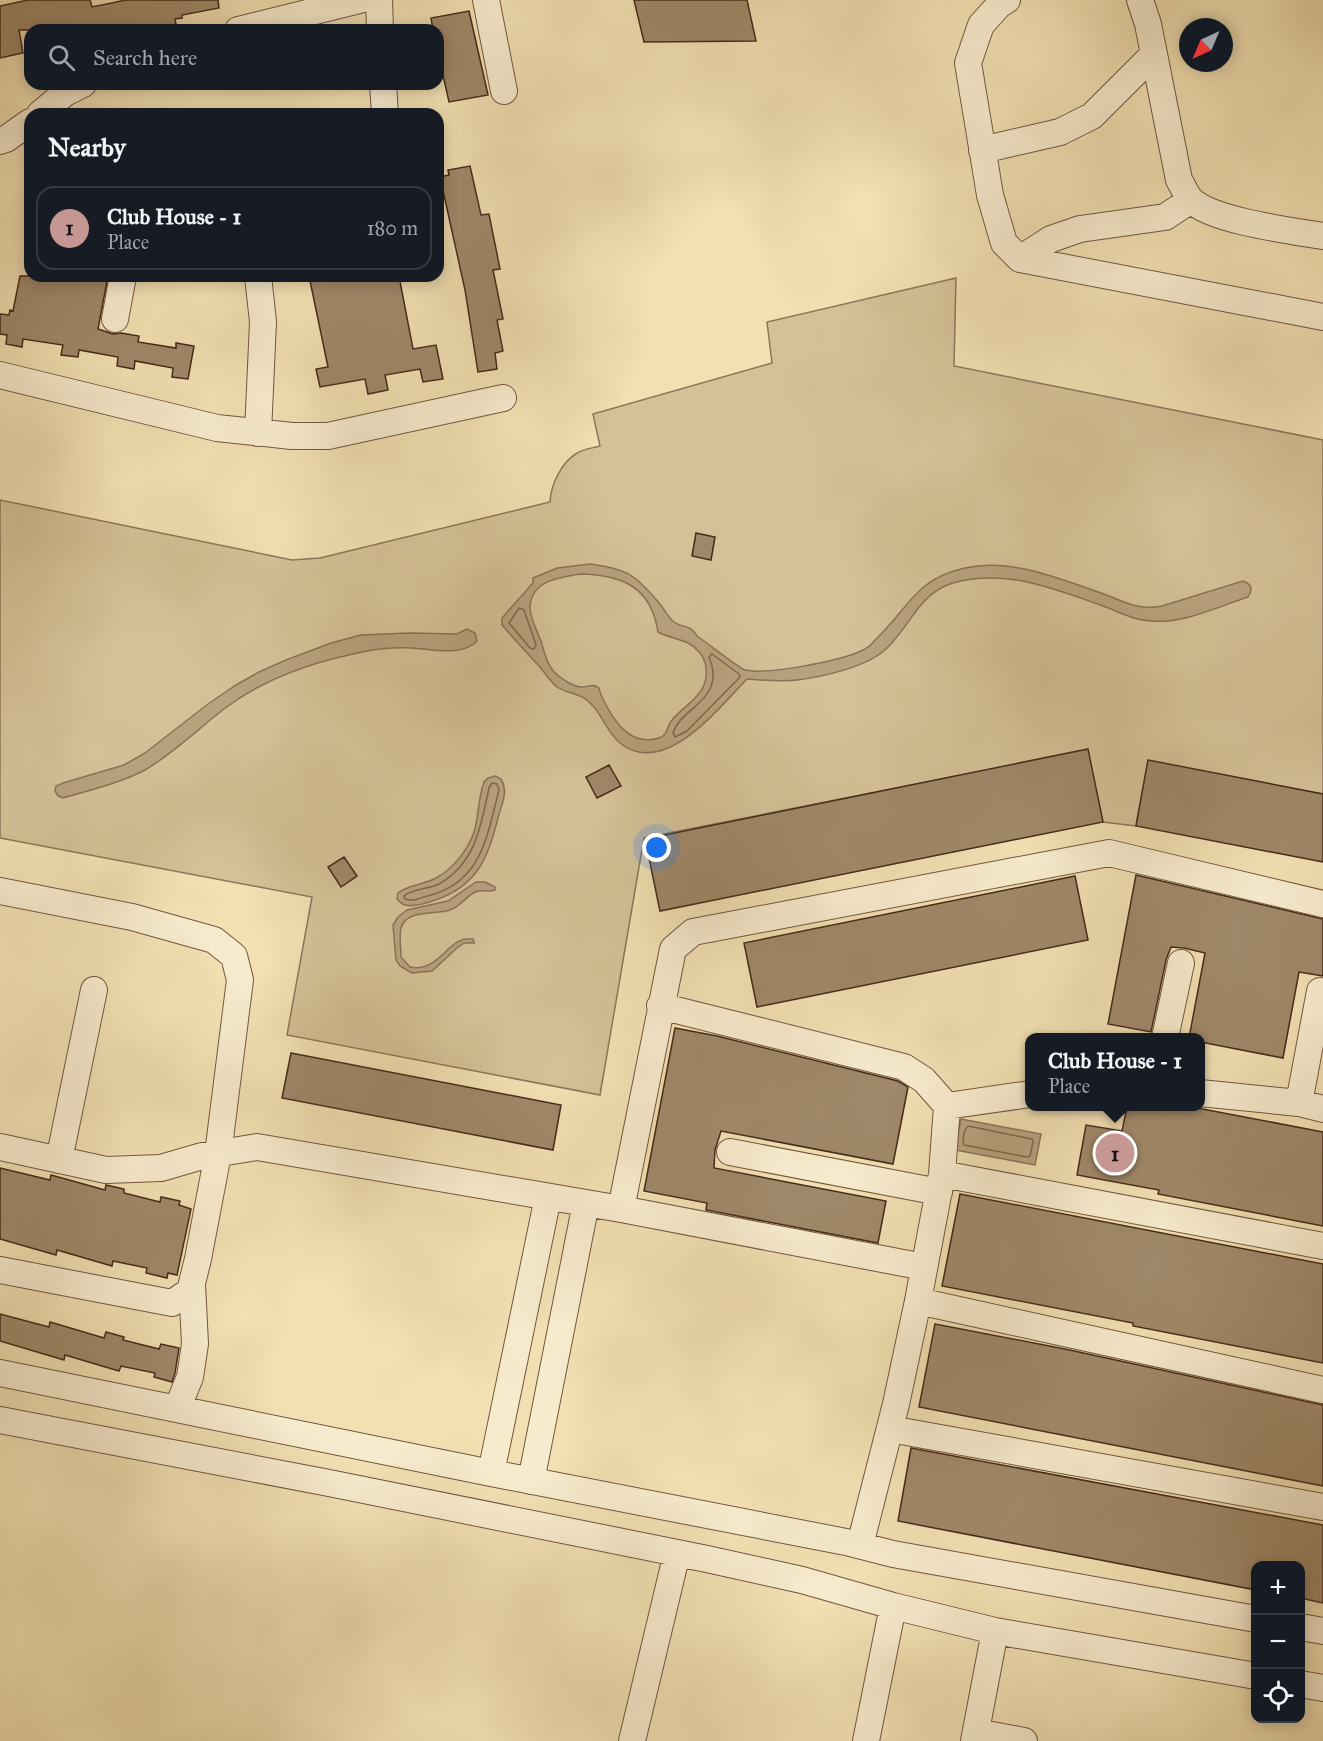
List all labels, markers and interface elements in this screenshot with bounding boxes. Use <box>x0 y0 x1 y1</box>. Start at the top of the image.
north arrow <box>1179 18 1233 72</box>
search box <box>24 24 444 90</box>
icon: search <box>45 41 78 74</box>
text: Search here <box>93 44 197 71</box>
text: Nearby <box>48 131 126 163</box>
text: Club House - 1 <box>107 203 241 230</box>
text: 1 <box>66 216 73 240</box>
text: 180 m <box>367 216 418 240</box>
text: Place <box>107 230 149 254</box>
your location <box>642 833 671 862</box>
popup <box>1025 1033 1205 1111</box>
text: Club House - 1 <box>1048 1047 1182 1074</box>
text: Place <box>1048 1074 1090 1098</box>
pin: 1 <box>1096 1130 1134 1176</box>
map controls <box>1251 1561 1305 1723</box>
button: + <box>1251 1561 1305 1615</box>
button: − <box>1251 1615 1305 1669</box>
button: locate <box>1251 1669 1305 1723</box>

